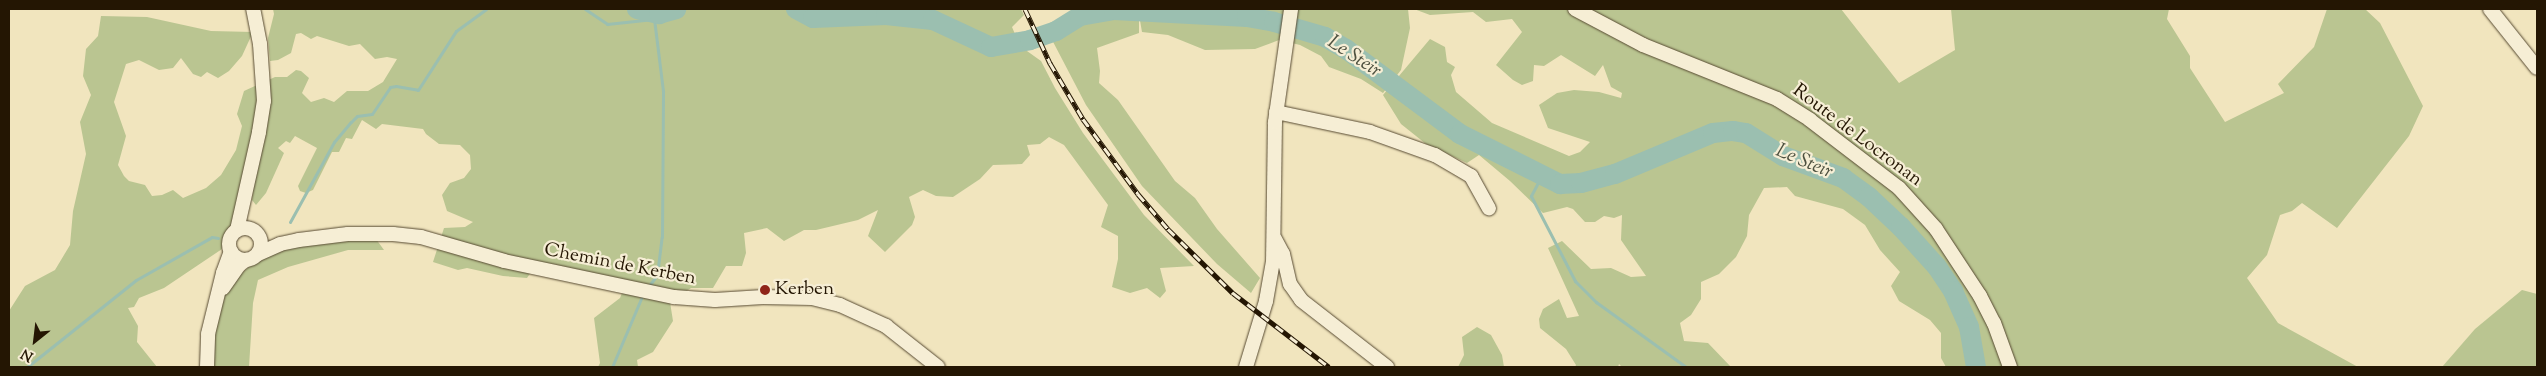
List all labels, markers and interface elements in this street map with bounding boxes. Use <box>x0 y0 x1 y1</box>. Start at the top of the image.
water label: Le Steir <box>1323 31 1385 83</box>
street label: Route de Locronan <box>1788 80 1926 192</box>
water label: Le Steir <box>1772 139 1836 185</box>
street label: Chemin de Kerben <box>542 239 698 291</box>
place label: Kerben <box>775 279 834 301</box>
marker: Kerben <box>759 284 771 296</box>
north arrow <box>10 316 60 366</box>
text: N <box>18 343 37 366</box>

